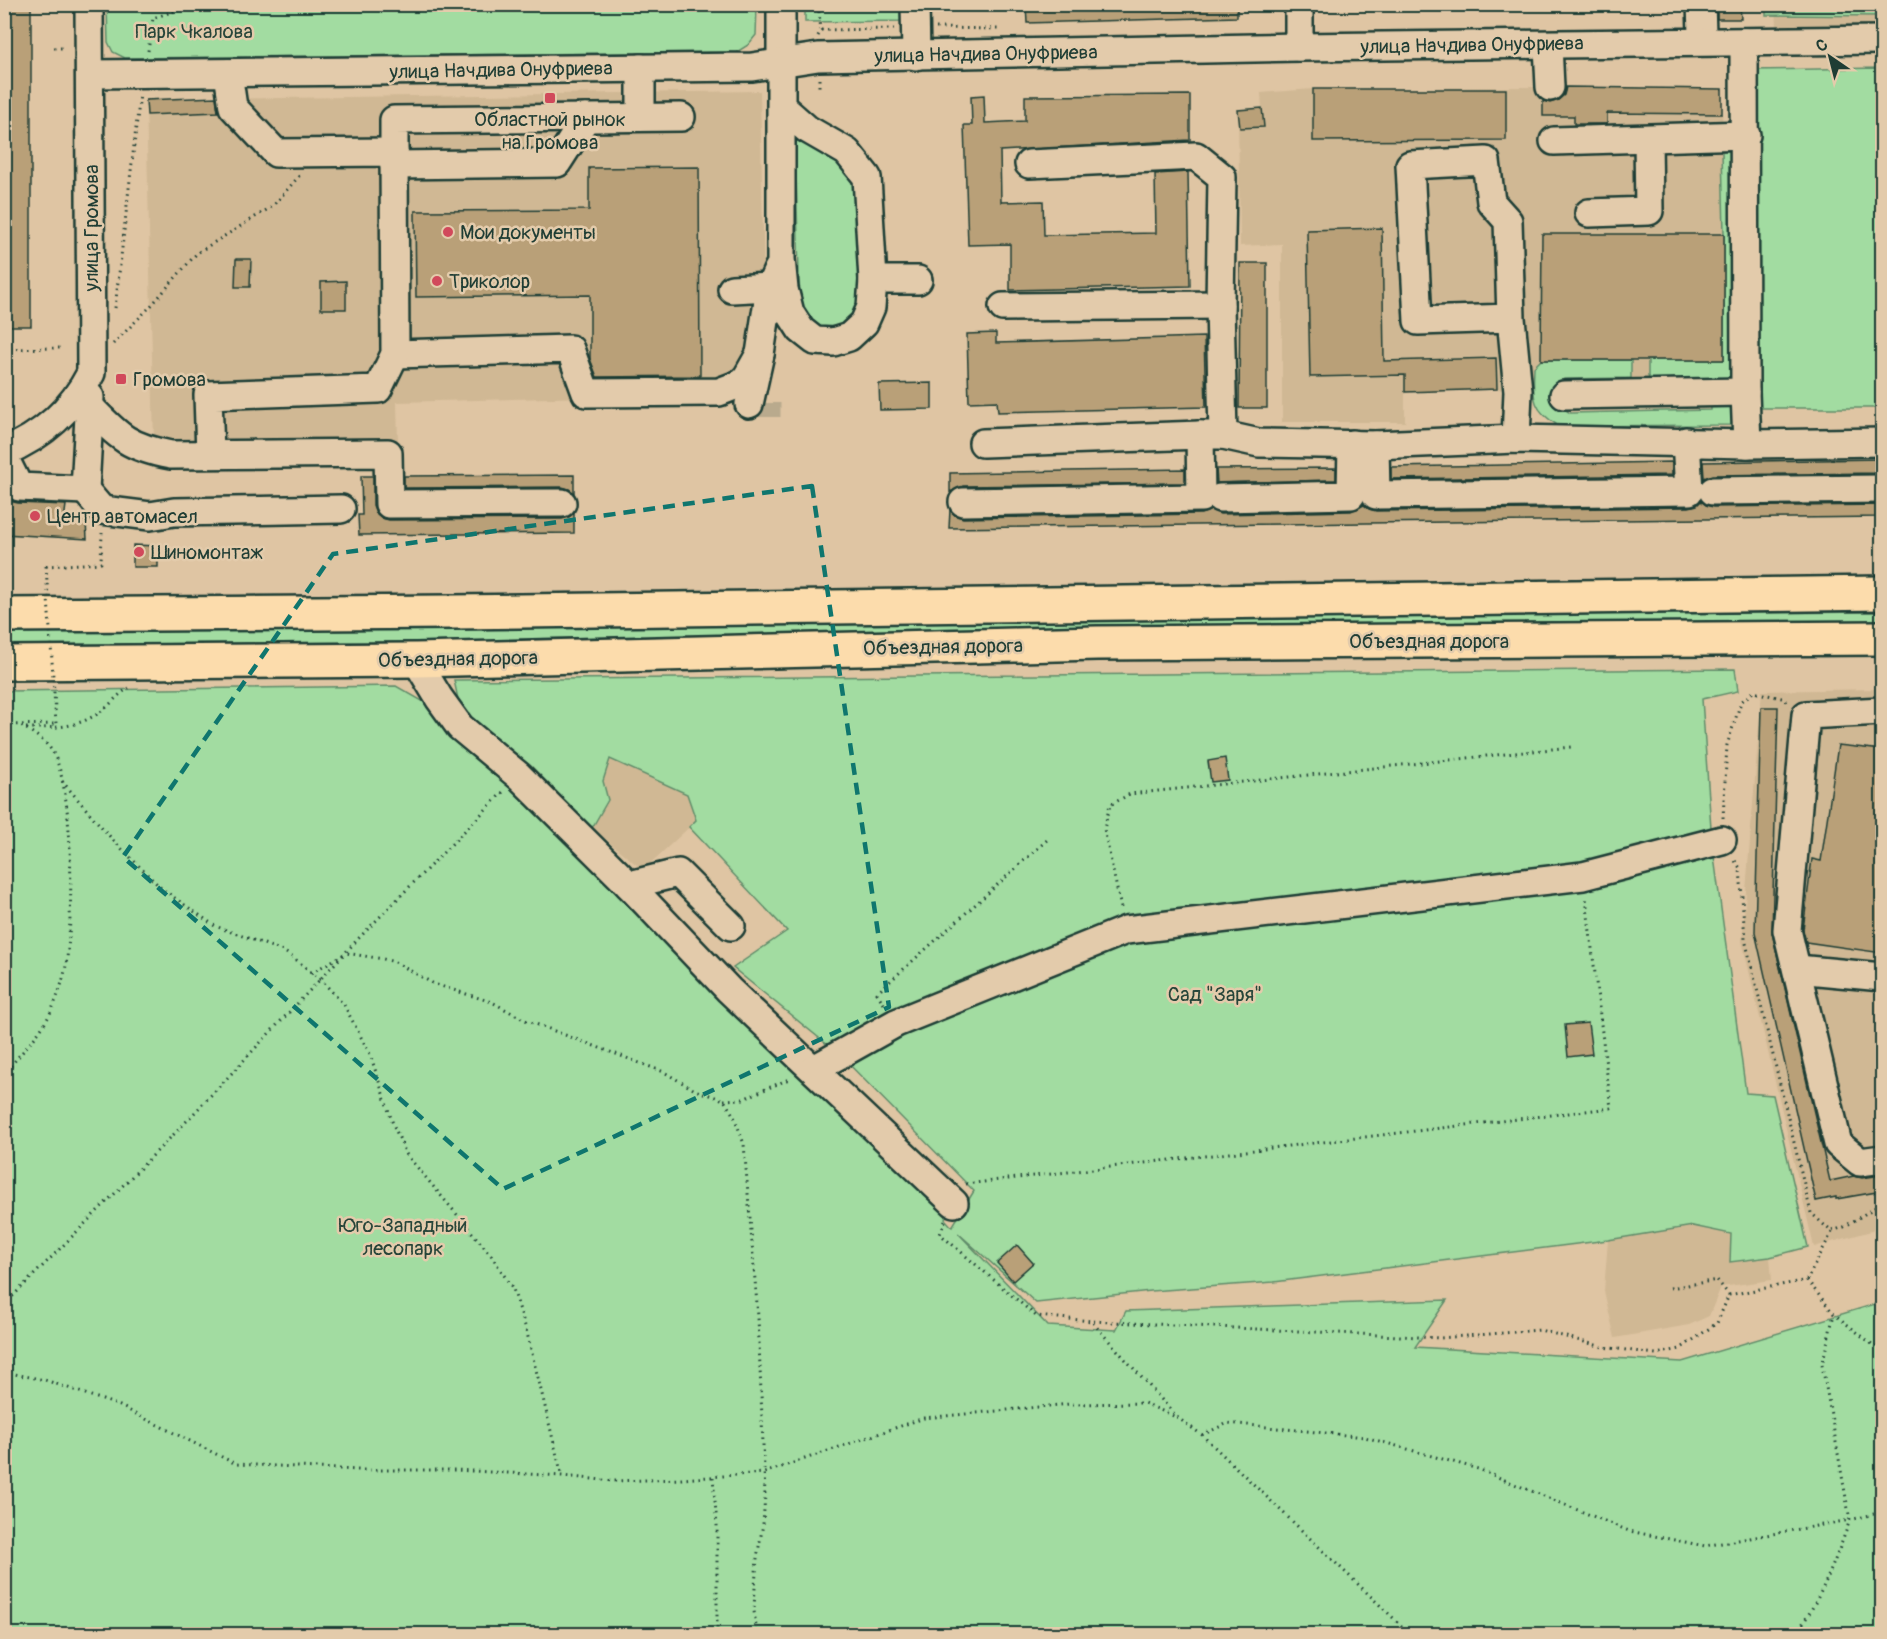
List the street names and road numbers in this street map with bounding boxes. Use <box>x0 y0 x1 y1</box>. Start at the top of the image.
street label: улица Начдива Онуфриева <box>1359 31 1584 59</box>
street label: улица Начдива Онуфриева <box>873 40 1098 68</box>
street label: улица Начдива Онуфриева <box>388 56 613 84</box>
street label: улица Громова <box>79 165 104 292</box>
street label: Объездная дорога <box>1349 629 1509 654</box>
street label: Объездная дорога <box>863 633 1023 661</box>
street label: Объездная дорога <box>378 645 538 673</box>

